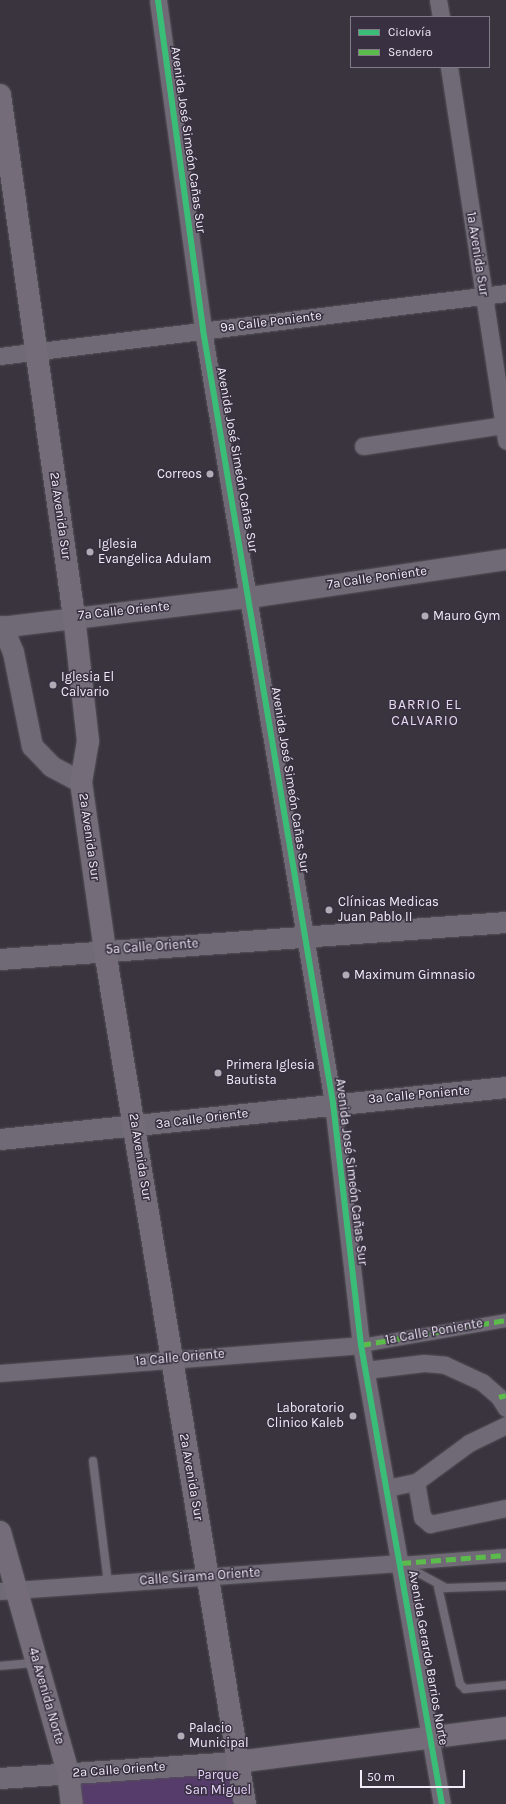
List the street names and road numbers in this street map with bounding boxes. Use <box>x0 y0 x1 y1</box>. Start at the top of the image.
street label: Avenida José Simeón Cañas Sur <box>167 46 209 234</box>
street label: 1a Avenida Sur <box>463 211 491 297</box>
street label: 9a Calle Poniente <box>219 308 323 336</box>
street label: Avenida José Simeón Cañas Sur <box>213 366 261 554</box>
street label: 2a Avenida Sur <box>46 471 74 561</box>
street label: 7a Calle Poniente <box>326 563 428 593</box>
street label: 7a Calle Oriente <box>78 598 170 624</box>
street label: Avenida José Simeón Cañas Sur <box>268 686 312 874</box>
street label: 2a Avenida Sur <box>75 792 103 882</box>
street label: 5a Calle Oriente <box>105 936 199 958</box>
street label: Avenida José Simeón Cañas Sur <box>332 1078 370 1266</box>
street label: 3a Calle Poniente <box>367 1083 471 1107</box>
street label: 3a Calle Oriente <box>155 1106 249 1132</box>
street label: 2a Avenida Sur <box>125 1112 155 1202</box>
street label: 1a Calle Poniente <box>384 1316 484 1348</box>
street label: 1a Calle Oriente <box>135 1346 225 1370</box>
street label: 2a Avenida Sur <box>176 1432 206 1522</box>
street label: Calle Sirama Oriente <box>139 1565 261 1589</box>
street label: Avenida Gerardo Barrios Norte <box>405 1569 451 1747</box>
street label: 4a Avenida Norte <box>25 1646 67 1746</box>
street label: 2a Calle Oriente <box>72 1759 166 1781</box>

